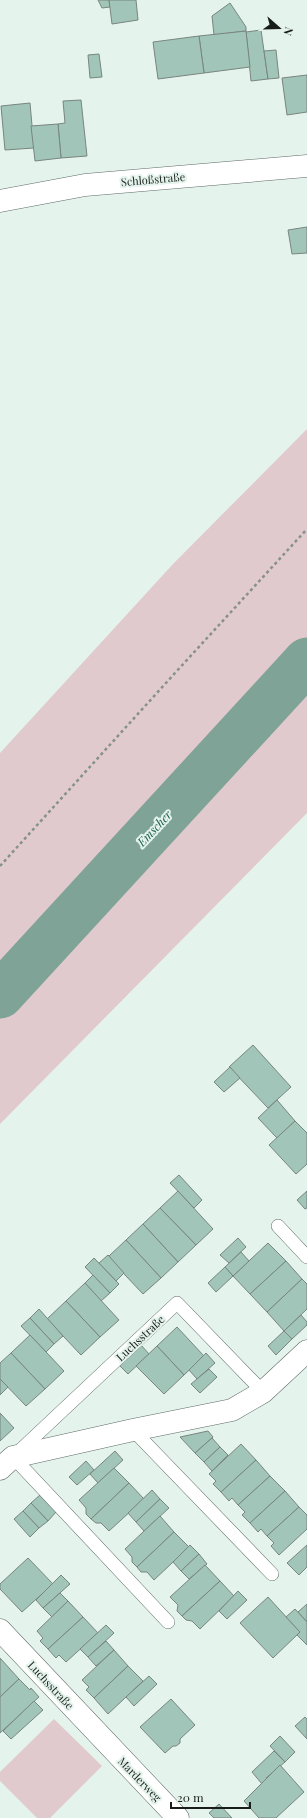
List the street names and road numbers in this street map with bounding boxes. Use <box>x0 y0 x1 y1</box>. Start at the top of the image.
street label: Schloßstraße <box>120 169 186 189</box>
street label: Luchsstraße <box>113 1311 168 1364</box>
street label: Luchsstraße <box>25 1658 78 1713</box>
street label: Marderweg <box>115 1754 165 1805</box>

